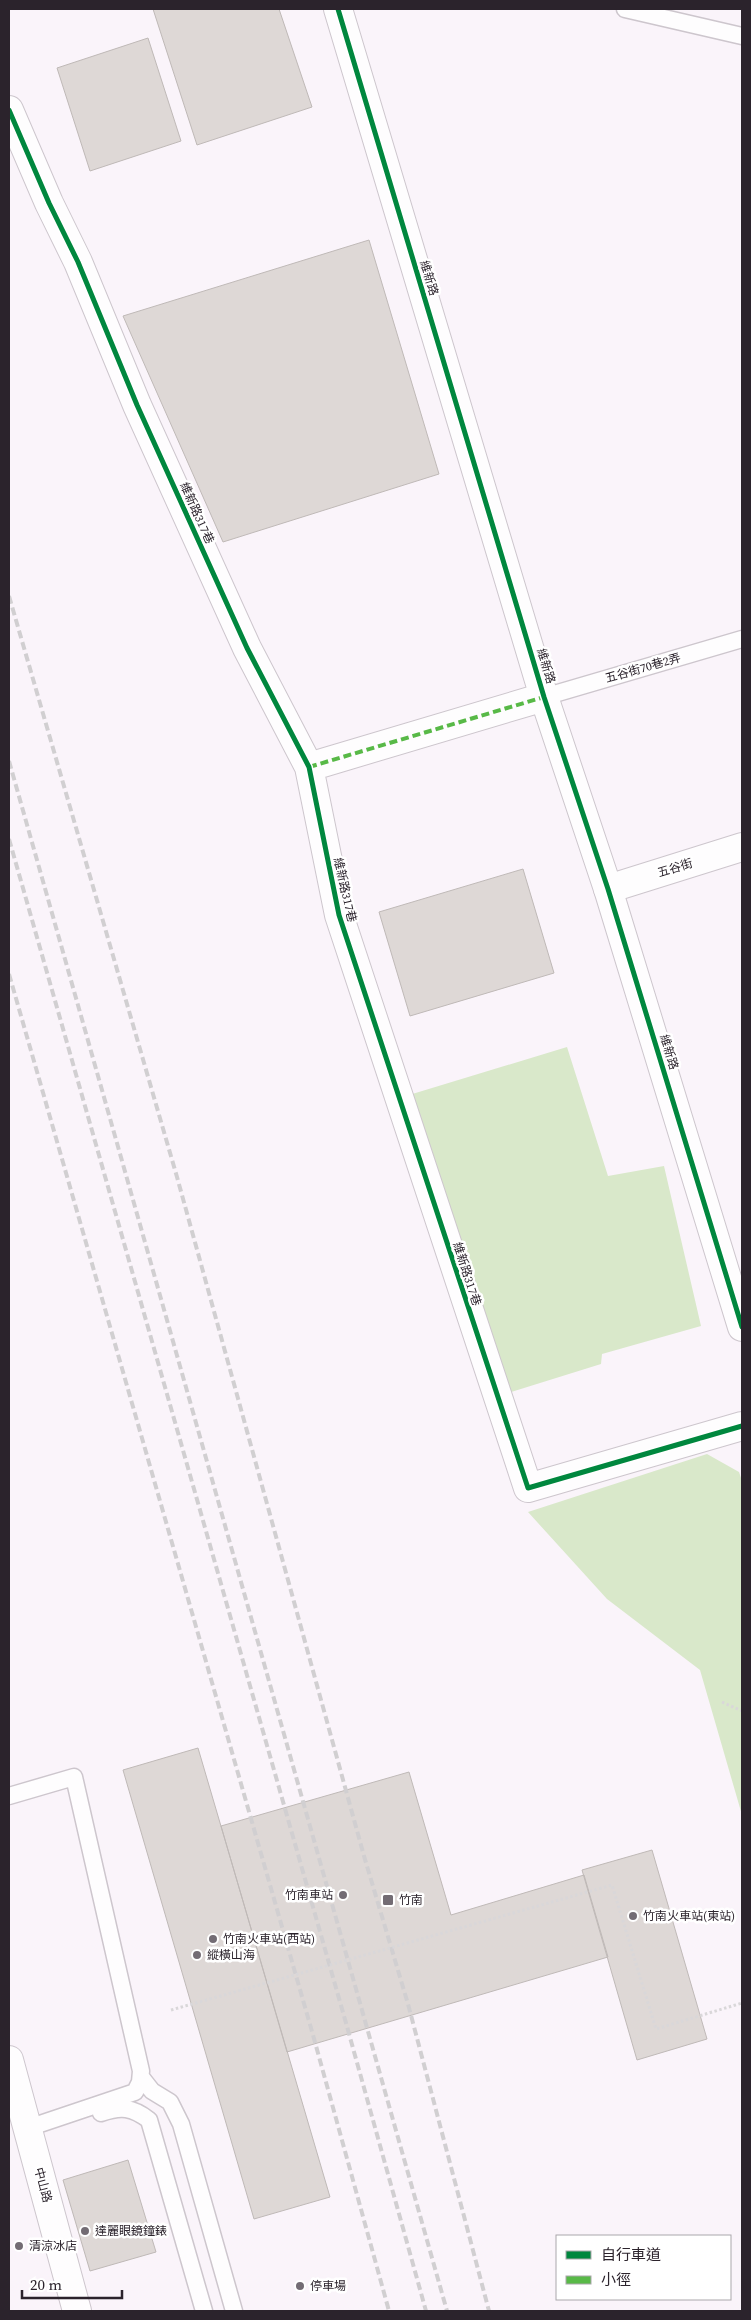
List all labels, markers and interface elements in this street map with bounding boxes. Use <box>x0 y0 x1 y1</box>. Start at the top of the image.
street label: 維新路 <box>416 258 442 298</box>
street label: 維新路317巷 <box>176 480 218 546</box>
street label: 維新路 <box>533 646 559 686</box>
street label: 五谷街70巷2弄 <box>603 650 683 686</box>
street label: 五谷街 <box>655 855 695 881</box>
street label: 維新路317巷 <box>330 856 360 924</box>
street label: 維新路 <box>656 1032 682 1072</box>
street label: 維新路317巷 <box>449 1240 485 1308</box>
place label: 竹南車站 <box>285 1887 333 1903</box>
marker: 竹南車站 <box>337 1889 349 1901</box>
place label: 竹南 <box>399 1892 423 1908</box>
marker: 竹南 <box>381 1893 395 1907</box>
place label: 竹南火車站(東站) <box>643 1908 735 1924</box>
marker: 竹南火車站(東站) <box>627 1910 639 1922</box>
place label: 竹南火車站(西站) <box>223 1931 315 1947</box>
marker: 竹南火車站(西站) <box>207 1933 219 1945</box>
place label: 縱橫山海 <box>207 1947 255 1963</box>
marker: 縱橫山海 <box>191 1949 203 1961</box>
street label: 中山路 <box>31 2166 55 2204</box>
place label: 達麗眼鏡鐘錶 <box>95 2223 167 2239</box>
marker: 達麗眼鏡鐘錶 <box>79 2225 91 2237</box>
legend <box>556 2235 731 2300</box>
place label: 清涼冰店 <box>29 2238 77 2254</box>
marker: 清涼冰店 <box>13 2240 25 2252</box>
text: 自行車道 <box>601 2244 661 2265</box>
scale bar <box>22 2268 122 2300</box>
text: 小徑 <box>601 2269 631 2290</box>
text: 20 m <box>30 2274 62 2295</box>
place label: 停車場 <box>310 2278 346 2294</box>
marker: 停車場 <box>294 2280 306 2292</box>

